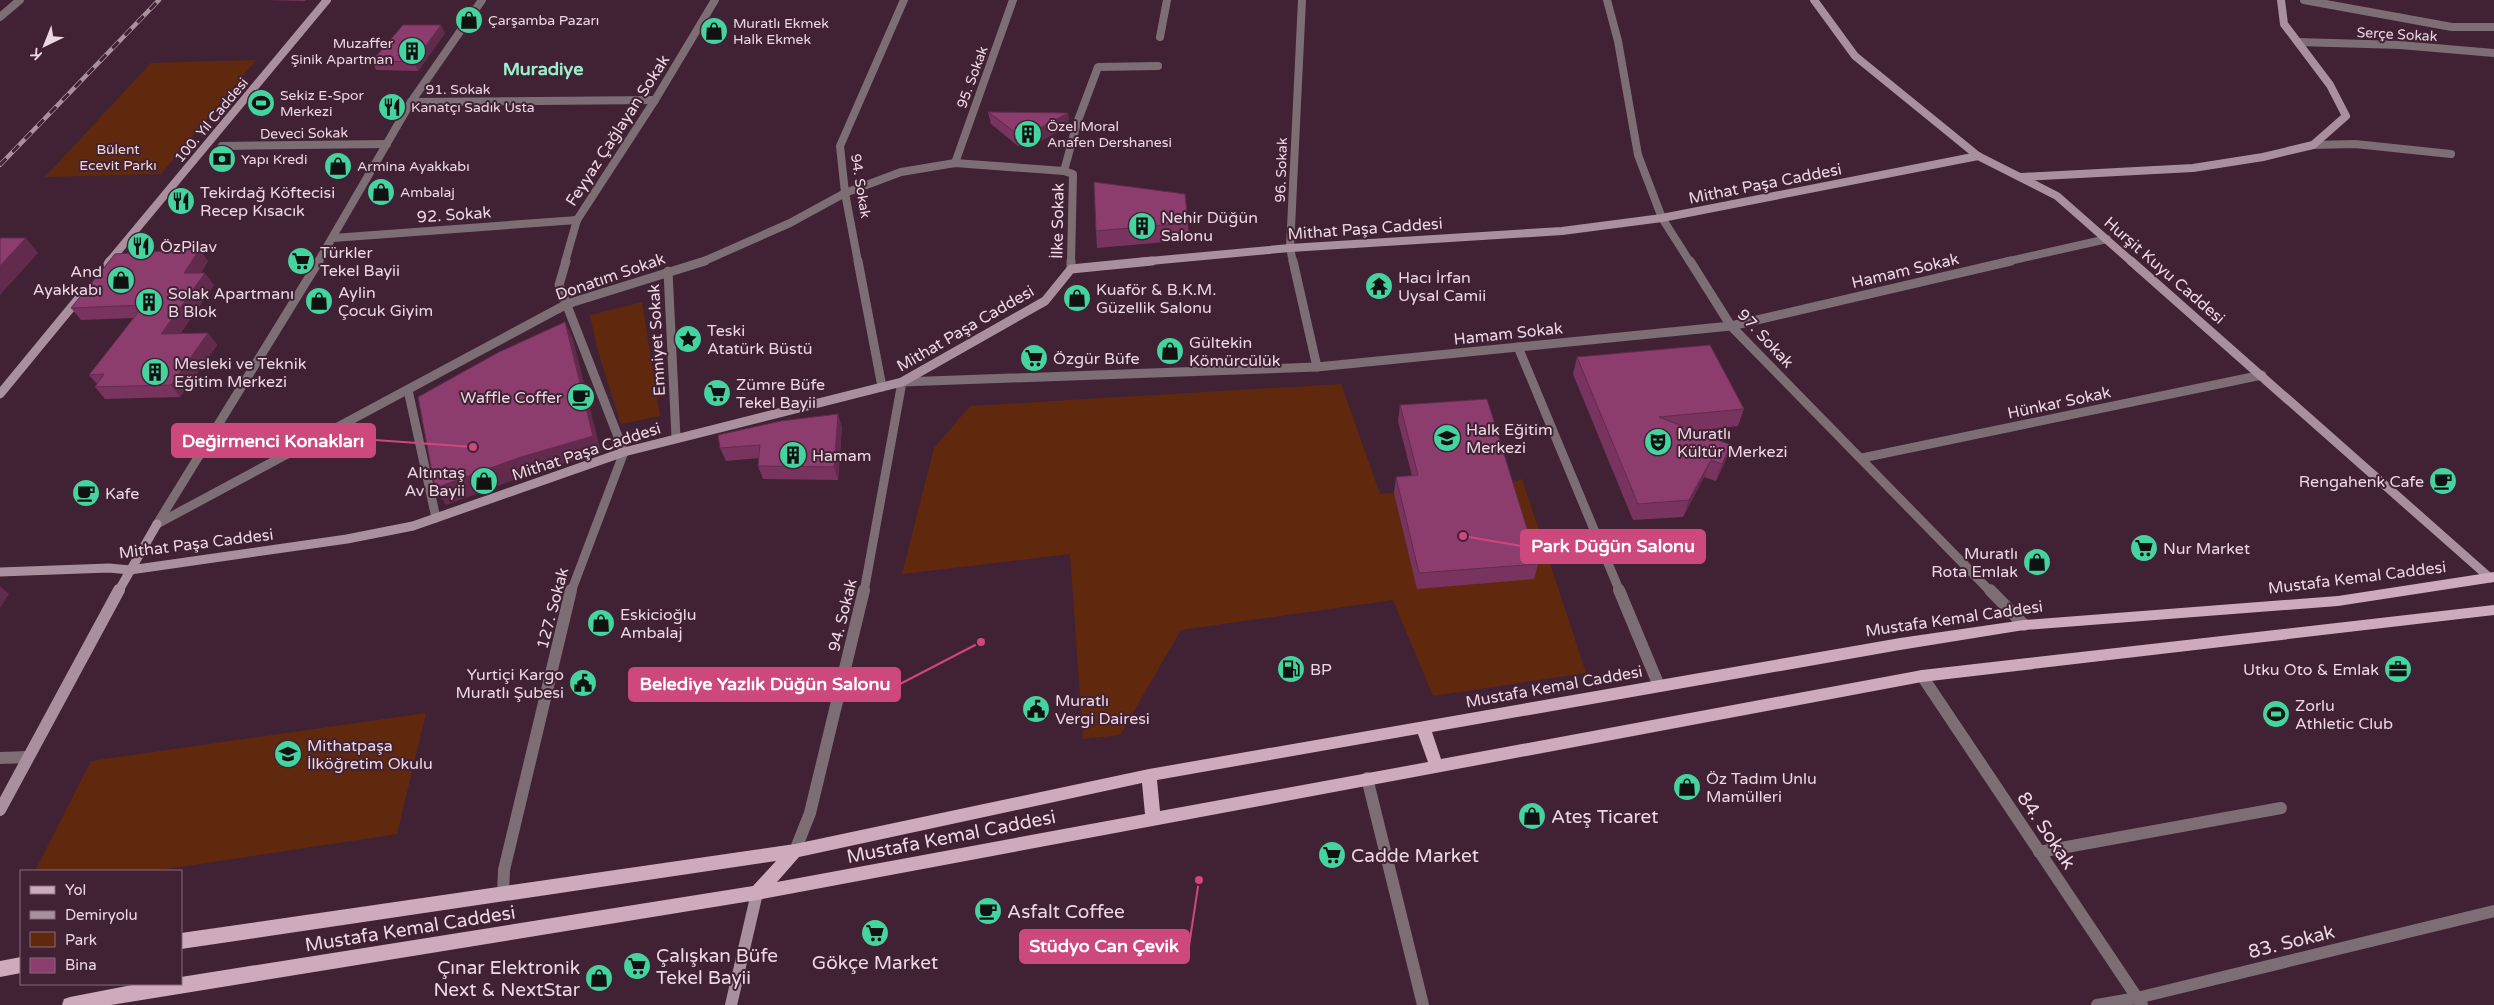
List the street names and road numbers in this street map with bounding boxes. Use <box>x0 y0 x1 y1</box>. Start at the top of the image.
street label: Serçe Sokak <box>2356 24 2438 45</box>
street label: 95. Sokak <box>953 43 992 111</box>
street label: Feyyaz Çağlayan Sokak <box>561 51 674 210</box>
street label: 100. Yıl Caddesi <box>171 74 252 166</box>
street label: 91. Sokak <box>426 81 491 98</box>
street label: Deveci Sokak <box>260 124 349 143</box>
street label: 96. Sokak <box>1272 137 1291 203</box>
street label: 94. Sokak <box>847 153 874 220</box>
street label: Mithat Paşa Caddesi <box>1687 159 1843 209</box>
street label: İlke Sokak <box>1047 183 1069 259</box>
street label: 92. Sokak <box>416 202 492 228</box>
street label: Hurşit Kuyu Caddesi <box>2100 213 2229 329</box>
street label: Mithat Paşa Caddesi <box>1287 214 1443 244</box>
street label: Donatım Sokak <box>553 249 668 305</box>
street label: Hamam Sokak <box>1850 249 1961 293</box>
street label: Mithat Paşa Caddesi <box>893 281 1038 376</box>
street label: Emniyet Sokak <box>644 283 670 396</box>
street label: 97. Sokak <box>1733 305 1798 373</box>
street label: Hamam Sokak <box>1453 318 1564 350</box>
street label: Hünkar Sokak <box>2006 382 2113 424</box>
street label: Mithat Paşa Caddesi <box>509 418 663 485</box>
street label: Mithat Paşa Caddesi <box>118 525 274 563</box>
street label: Mustafa Kemal Caddesi <box>2267 557 2447 599</box>
street label: 127. Sokak <box>532 565 574 651</box>
street label: 94. Sokak <box>824 577 862 654</box>
street label: Mustafa Kemal Caddesi <box>1864 597 2044 641</box>
street label: Mustafa Kemal Caddesi <box>1464 662 1644 712</box>
street label: 84. Sokak <box>2012 788 2080 873</box>
street label: Mustafa Kemal Caddesi <box>845 806 1058 868</box>
street label: Mustafa Kemal Caddesi <box>303 901 517 956</box>
street label: 83. Sokak <box>2246 921 2337 963</box>

